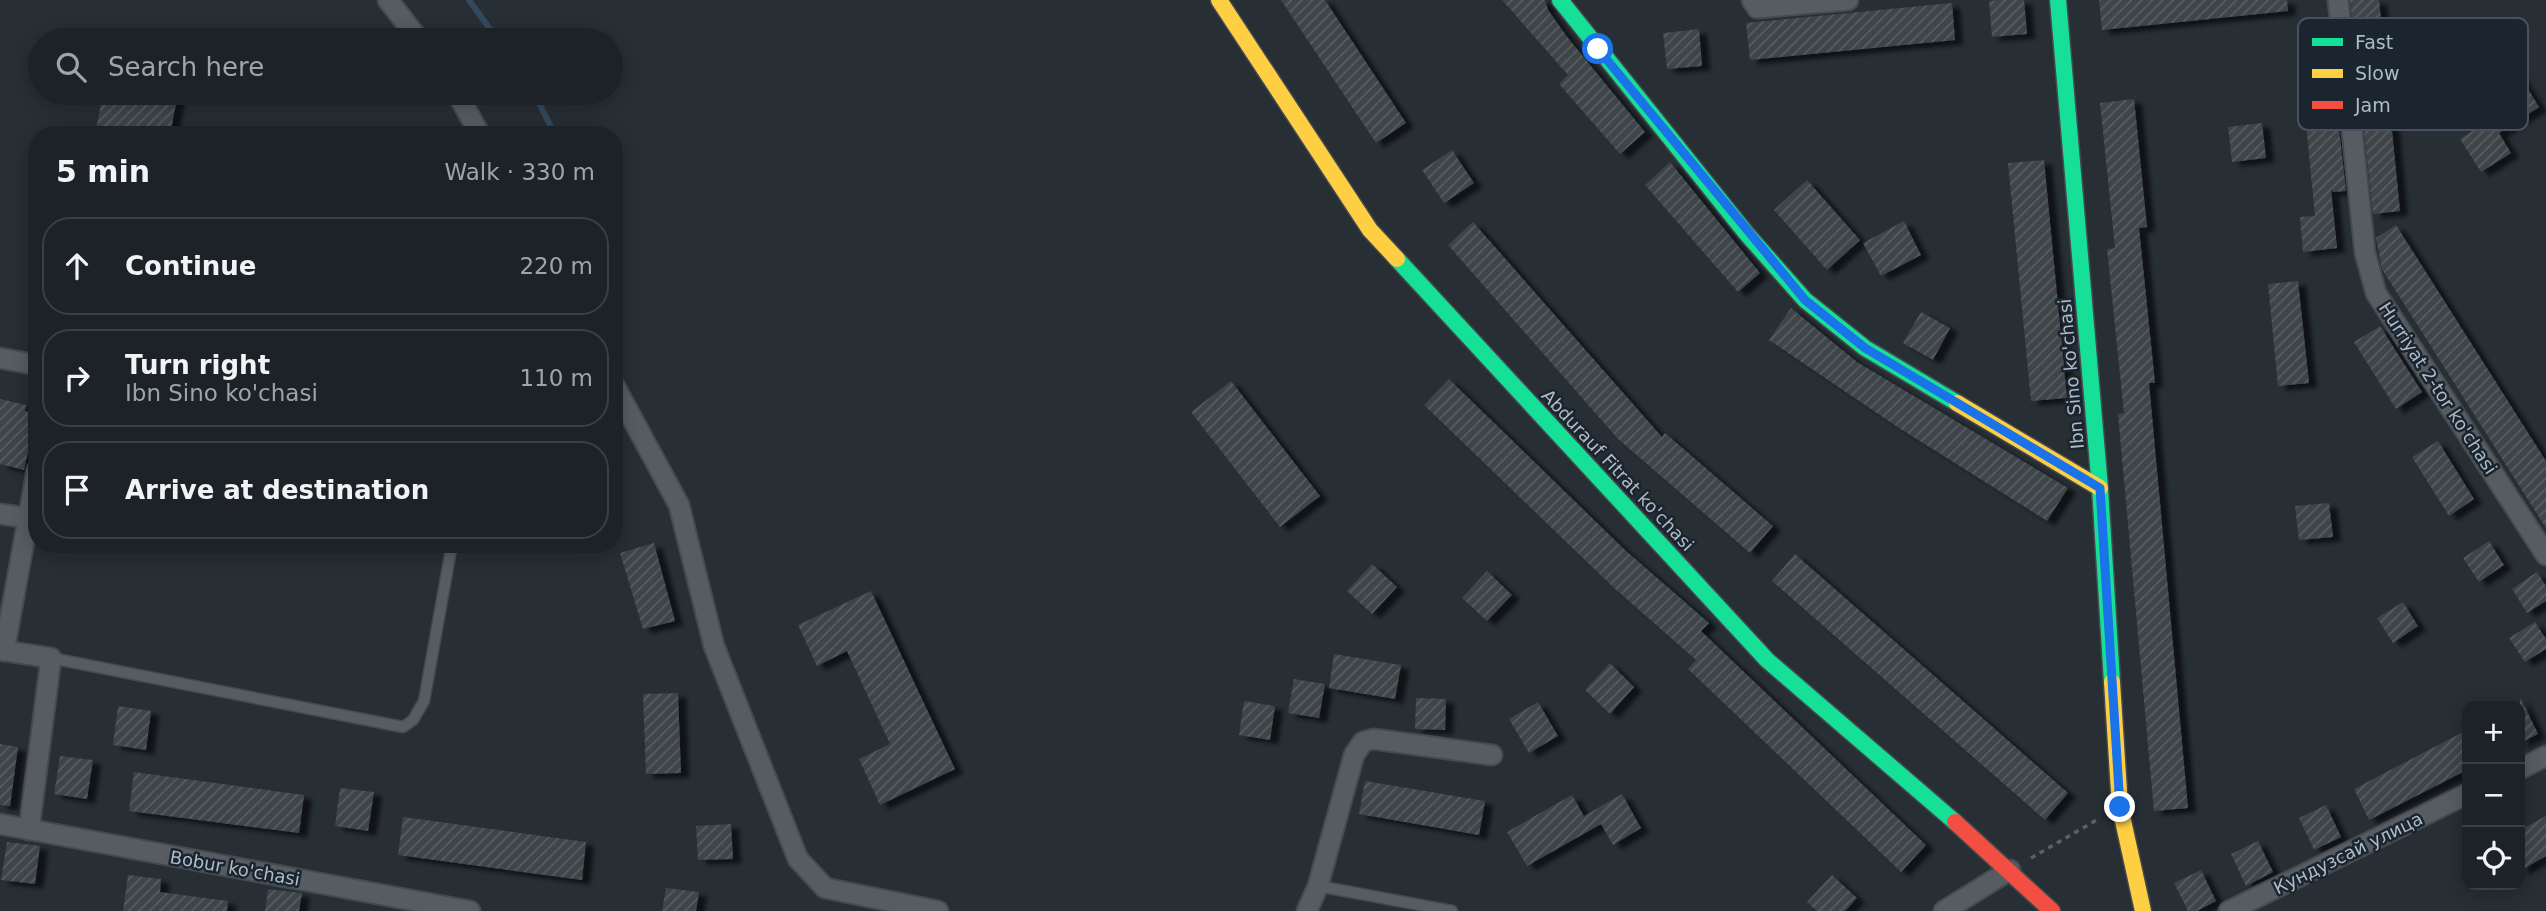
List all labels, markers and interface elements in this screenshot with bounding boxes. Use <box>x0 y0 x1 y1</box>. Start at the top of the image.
legend <box>2298 18 2528 130</box>
search box <box>28 28 623 105</box>
text: Fast <box>2355 31 2393 53</box>
route start <box>1582 33 1613 64</box>
icon: search <box>52 48 90 86</box>
text: Search here <box>108 52 264 82</box>
text: Slow <box>2355 62 2400 84</box>
text: Jam <box>2354 94 2391 116</box>
text: 5 min <box>56 154 150 189</box>
text: Walk · 330 m <box>444 159 595 185</box>
icon: ahead <box>58 247 96 285</box>
text: Continue <box>125 251 256 281</box>
text: 220 m <box>519 253 593 279</box>
street label: Ibn Sino ko'chasi <box>2054 298 2088 450</box>
street label: Hurriyat 2-tor ko'chasi <box>2375 298 2501 478</box>
text: Turn right <box>125 350 270 380</box>
icon: right <box>58 359 96 397</box>
text: 110 m <box>519 365 593 391</box>
text: Ibn Sino ko'chasi <box>125 380 318 406</box>
street label: Abdurauf Fitrat ko'chasi <box>1538 385 1698 555</box>
icon: arrive <box>58 471 96 509</box>
text: Arrive at destination <box>125 475 429 505</box>
map controls <box>2462 701 2525 890</box>
button: + <box>2462 701 2525 764</box>
button: − <box>2462 764 2525 827</box>
route end <box>2104 791 2135 822</box>
street label: Кундузсай улица <box>2270 808 2426 898</box>
button: locate <box>2462 827 2525 890</box>
street label: Bobur ko'chasi <box>168 846 302 890</box>

